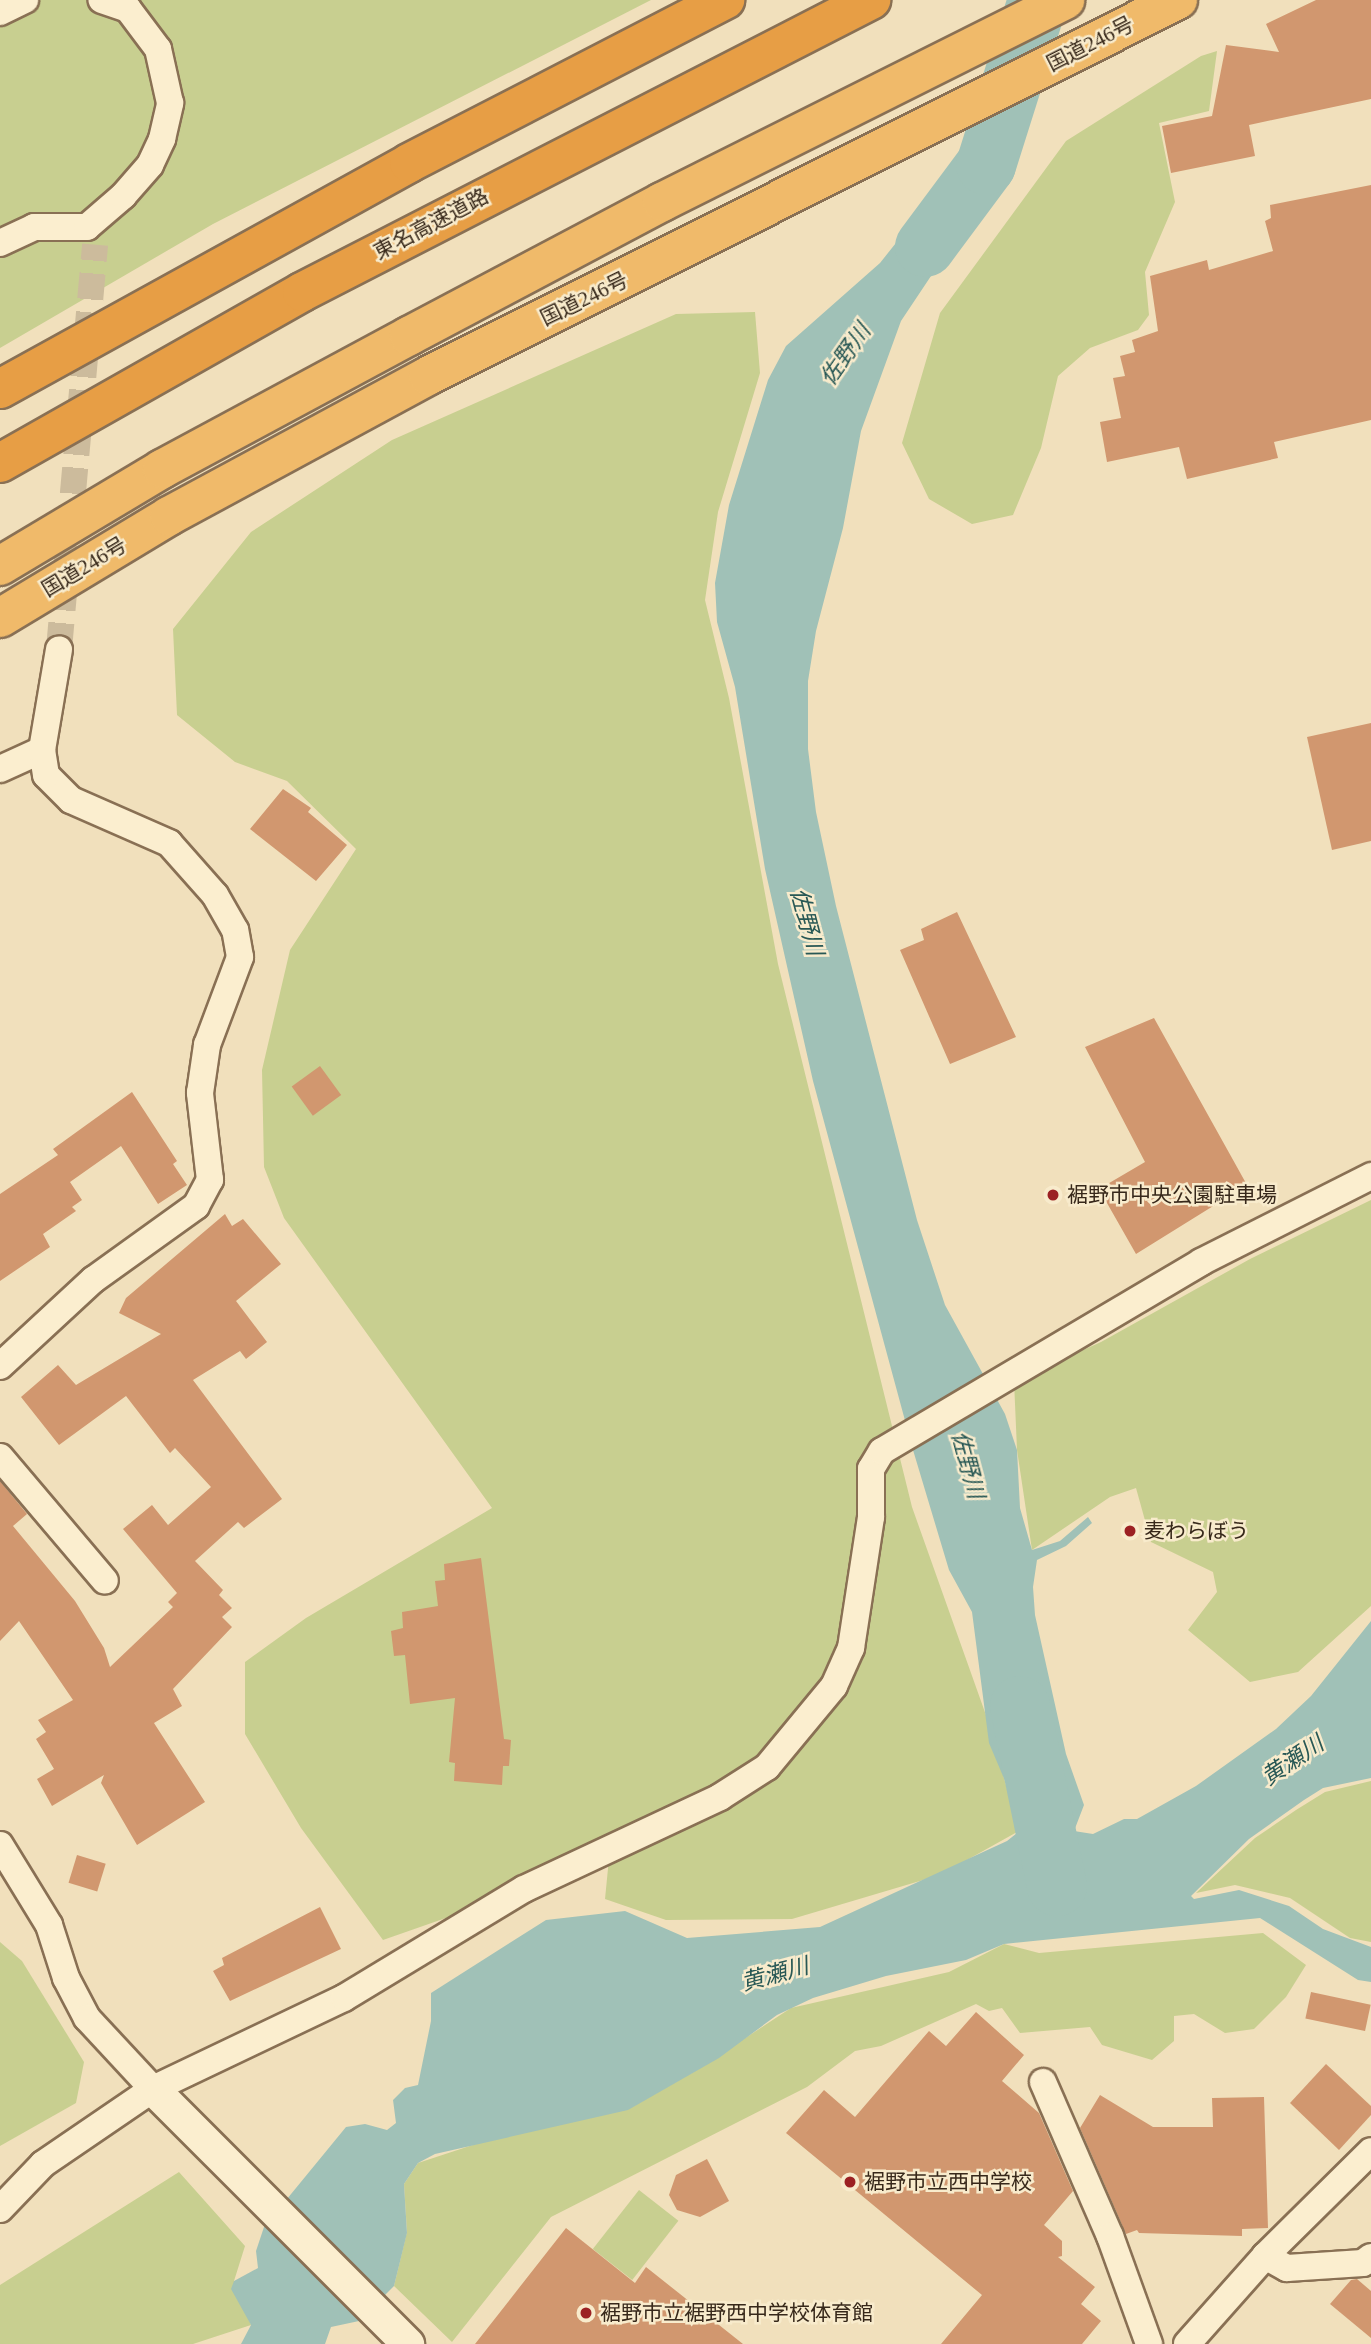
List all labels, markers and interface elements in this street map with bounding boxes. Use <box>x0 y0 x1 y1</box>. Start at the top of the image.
street label: 国道246号 <box>1042 11 1138 77</box>
street label: 東名高速道路 <box>369 183 493 265</box>
street label: 国道246号 <box>536 267 632 331</box>
water label: 佐野川 <box>815 319 877 391</box>
street label: 国道246号 <box>37 532 131 602</box>
water label: 佐野川 <box>784 885 828 959</box>
place label: 裾野市中央公園駐車場 <box>1067 1182 1277 1208</box>
marker: 裾野市中央公園駐車場 <box>1045 1187 1061 1203</box>
water label: 佐野川 <box>945 1428 989 1502</box>
place label: 麦わらぼう <box>1144 1518 1249 1544</box>
marker: 麦わらぼう <box>1122 1523 1138 1539</box>
water label: 黄瀬川 <box>1257 1730 1329 1792</box>
water label: 黄瀬川 <box>738 1953 812 1997</box>
place label: 裾野市立西中学校 <box>864 2169 1032 2195</box>
marker: 裾野市立西中学校 <box>842 2174 858 2190</box>
place label: 裾野市立裾野西中学校体育館 <box>600 2300 873 2326</box>
marker: 裾野市立裾野西中学校体育館 <box>578 2305 594 2321</box>

